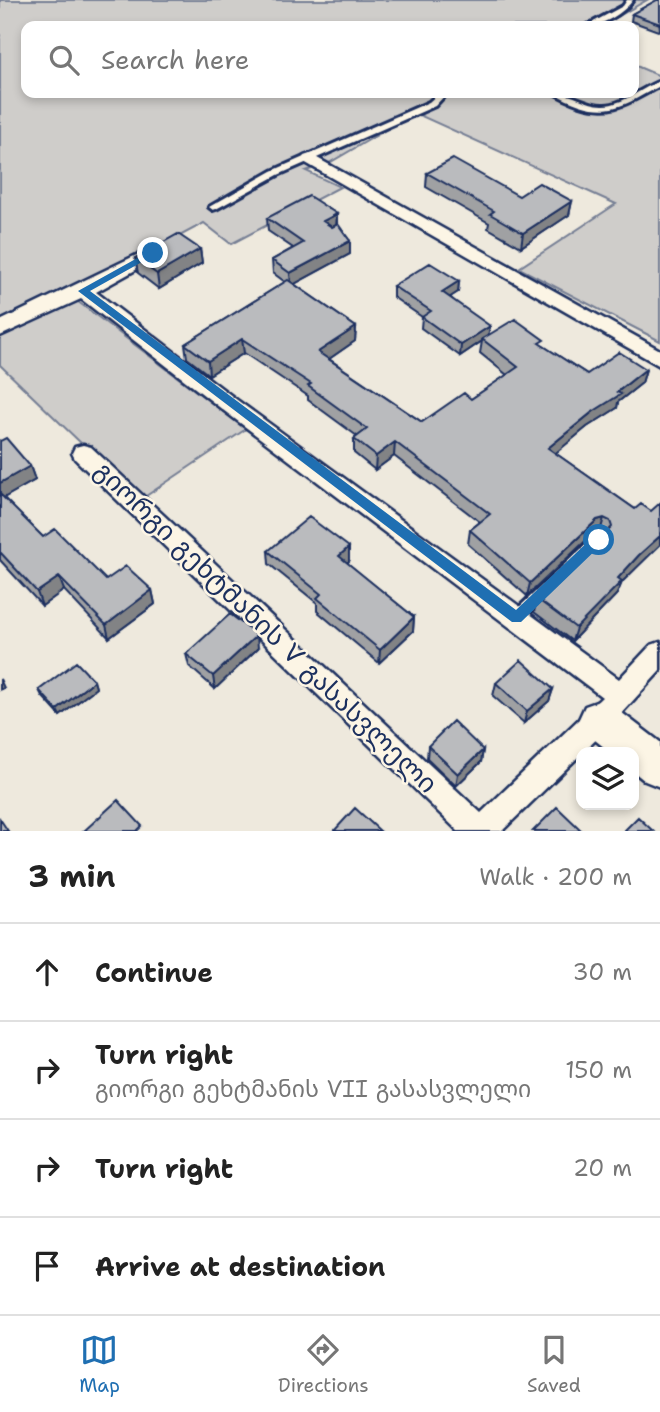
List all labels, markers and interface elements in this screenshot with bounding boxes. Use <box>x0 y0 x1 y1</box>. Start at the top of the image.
search box <box>21 21 639 98</box>
icon: search <box>45 41 83 79</box>
text: Search here <box>101 42 250 77</box>
route end <box>137 237 168 268</box>
street label: გიორგი გეხტმანის V გასასვლელი <box>87 453 445 800</box>
route start <box>583 524 614 555</box>
map controls <box>576 747 639 810</box>
button: layers <box>576 747 639 810</box>
text: 3 min <box>28 856 115 897</box>
text: Walk · 200 m <box>479 862 632 892</box>
icon: ahead <box>28 953 66 991</box>
text: Continue <box>95 955 213 990</box>
text: 30 m <box>573 957 632 987</box>
text: Turn right <box>95 1037 233 1072</box>
icon: right <box>28 1051 66 1089</box>
text: 150 m <box>565 1055 632 1085</box>
text: გიორგი გეხტმანის VII გასასვლელი <box>95 1074 531 1104</box>
icon: right <box>28 1149 66 1187</box>
text: Turn right <box>95 1151 233 1186</box>
text: 20 m <box>573 1153 632 1183</box>
icon: arrive <box>28 1247 66 1285</box>
text: Arrive at destination <box>95 1249 385 1284</box>
tab: Map <box>79 1331 120 1398</box>
tab: Directions <box>278 1331 369 1398</box>
tab: Saved <box>527 1331 581 1398</box>

